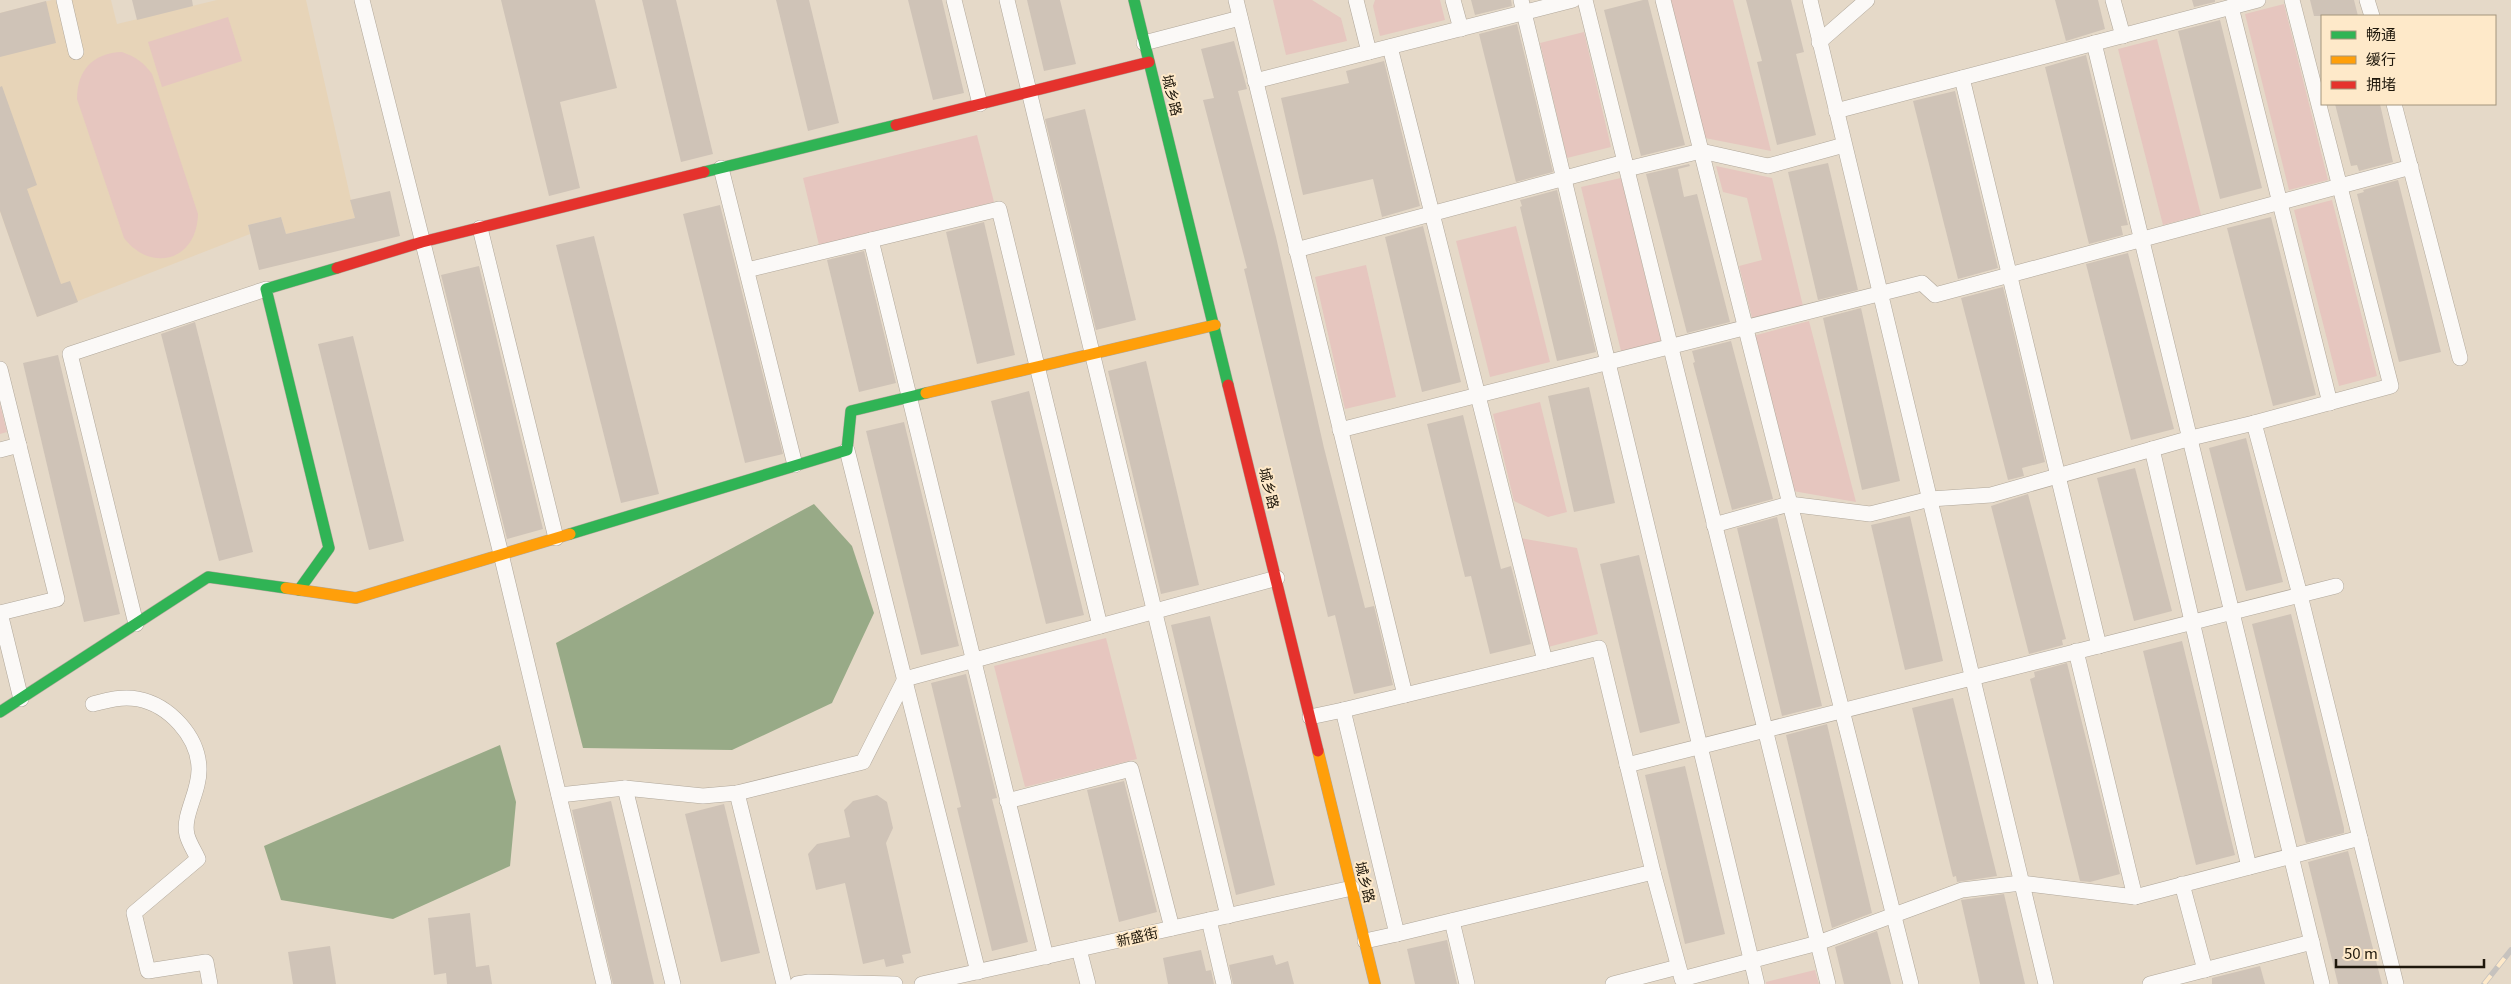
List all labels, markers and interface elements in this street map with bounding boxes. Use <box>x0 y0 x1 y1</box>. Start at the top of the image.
legend <box>2321 15 2496 105</box>
text: 畅通 <box>2366 23 2396 44</box>
text: 缓行 <box>2366 48 2396 69</box>
street label: 城乡路 <box>1158 72 1188 118</box>
text: 拥堵 <box>2366 73 2396 94</box>
street label: 城乡路 <box>1255 465 1285 511</box>
street label: 城乡路 <box>1351 859 1381 905</box>
street label: 新盛街 <box>1114 922 1160 950</box>
scale bar <box>2336 936 2484 968</box>
text: 50 m <box>2344 942 2378 963</box>

